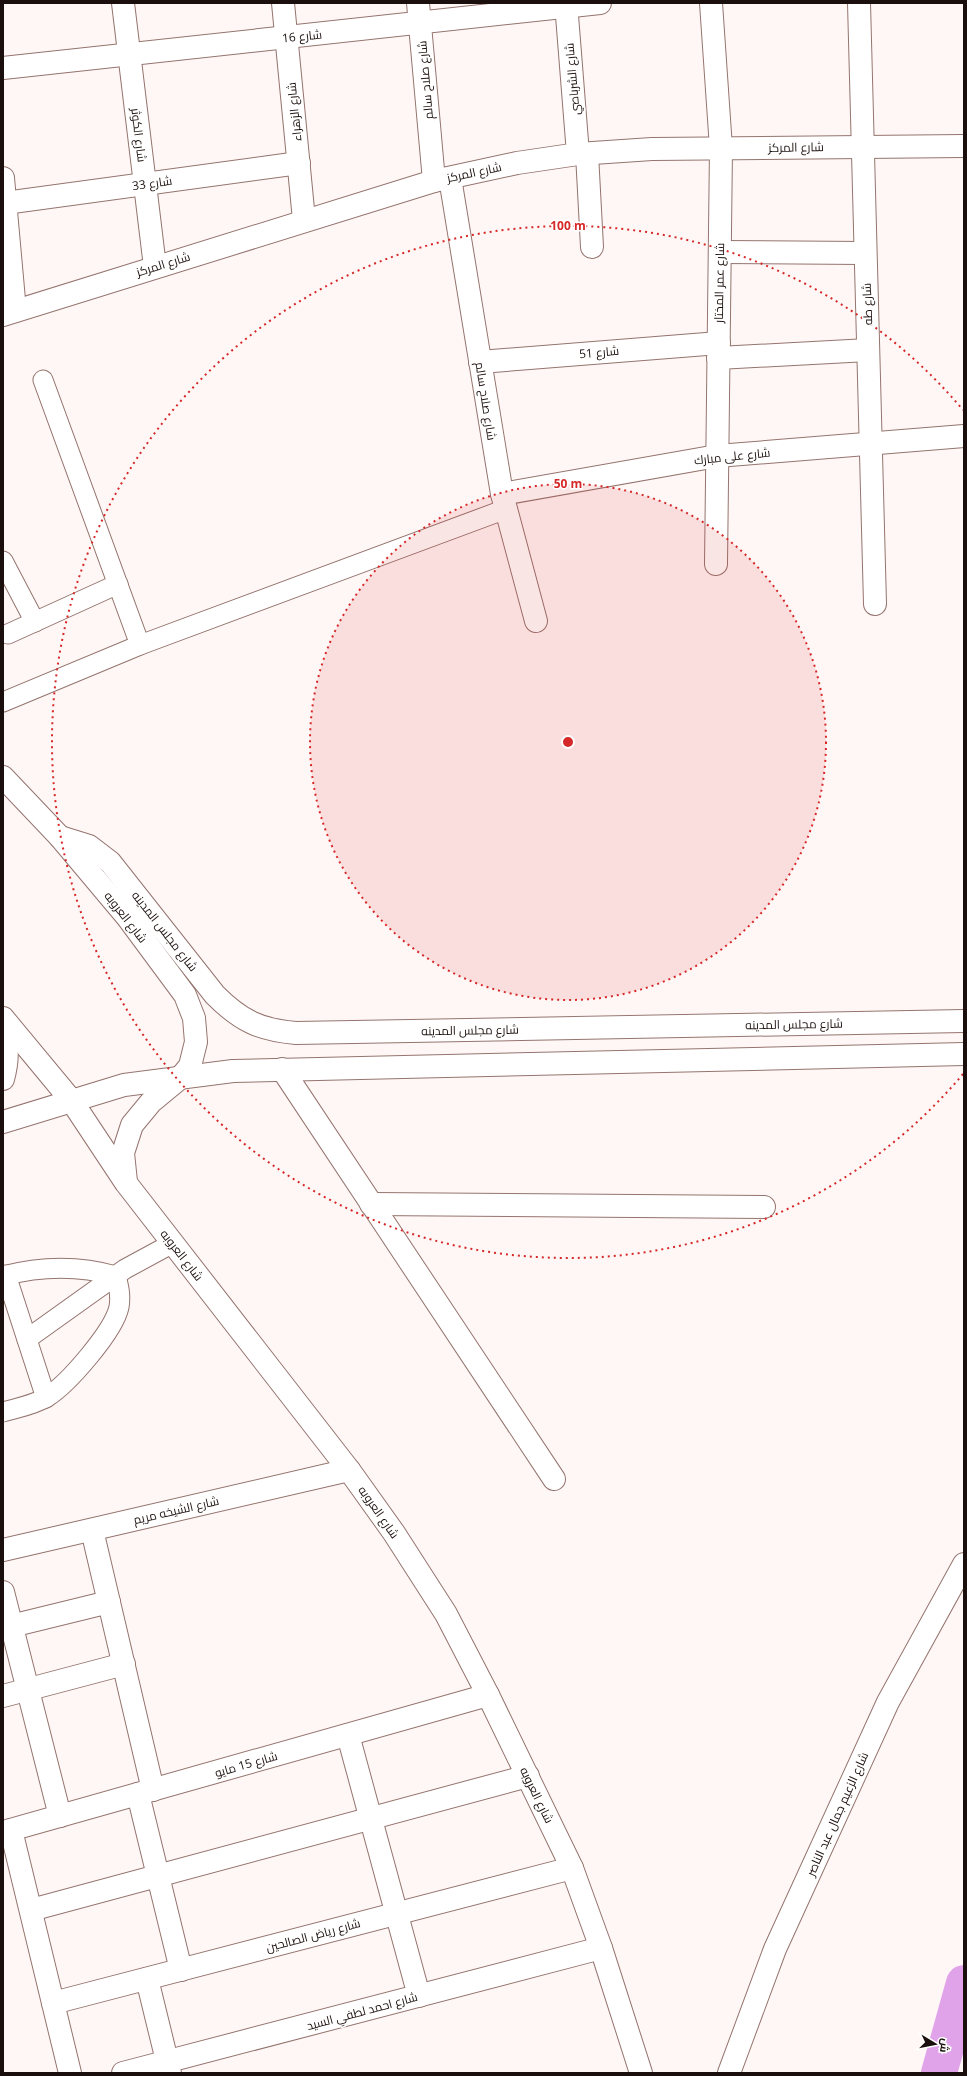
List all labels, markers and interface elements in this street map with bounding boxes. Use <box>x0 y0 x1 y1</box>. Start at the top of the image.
street label: شارع 16 <box>281 25 323 47</box>
street label: شارع صلاح سالم <box>413 40 437 120</box>
street label: شارع الشرباصي <box>560 42 586 116</box>
street label: شارع الزهراء <box>282 82 306 142</box>
street label: شارع الكوثر <box>127 106 151 163</box>
street label: شارع المركز <box>767 138 824 156</box>
street label: شارع المركز <box>444 158 503 186</box>
street label: شارع 33 <box>131 172 173 194</box>
text: 100 m <box>550 217 586 234</box>
street label: شارع عمر المختار <box>710 243 728 324</box>
street label: شارع المركز <box>133 248 192 281</box>
street label: شارع طه <box>858 283 876 325</box>
street label: شارع 51 <box>578 342 620 362</box>
street label: شارع صلاح سالم <box>471 361 501 441</box>
street label: شارع على مبارك <box>693 444 771 468</box>
text: 50 m <box>554 475 582 492</box>
centre of rings <box>561 735 575 749</box>
street label: شارع مجلس المدينه <box>128 887 202 975</box>
street label: شارع العروبه <box>101 888 151 946</box>
street label: شارع مجلس المدينه <box>745 1015 843 1033</box>
street label: شارع مجلس المدينه <box>421 1021 519 1039</box>
street label: شارع العروبه <box>157 1226 207 1284</box>
street label: شارع العروبه <box>355 1482 403 1542</box>
street label: شارع الشيخه مريم <box>132 1492 221 1528</box>
street label: شارع 15 مايو <box>213 1747 279 1781</box>
street label: شارع الزعيم جمال عبد الناصر <box>802 1749 872 1880</box>
street label: شارع العروبه <box>516 1764 558 1826</box>
street label: شارع رياض الصالحين <box>264 1914 362 1956</box>
street label: شارع احمد لطفي السيد <box>305 1988 420 2036</box>
north arrow <box>915 2024 955 2064</box>
text: ش <box>937 2038 954 2054</box>

